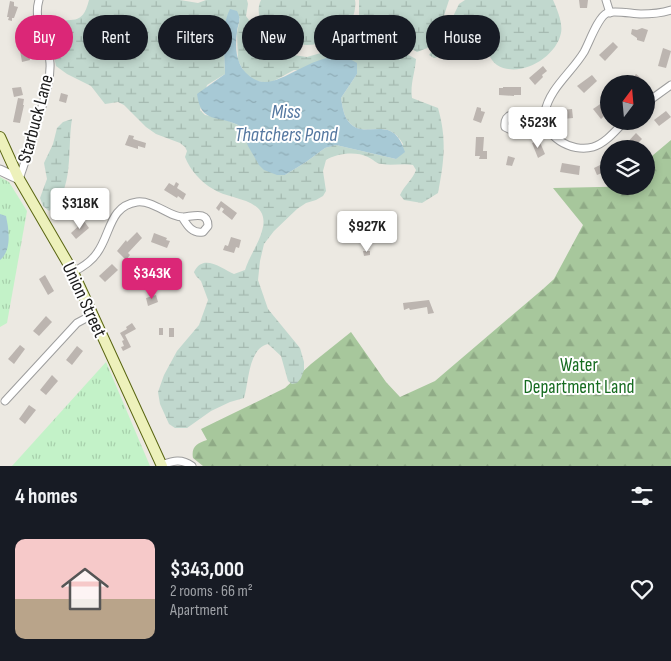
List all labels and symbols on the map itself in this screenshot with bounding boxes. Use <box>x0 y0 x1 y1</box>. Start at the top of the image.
street label: Starbuck Lane <box>13 72 59 166</box>
north arrow <box>600 75 655 130</box>
water label: Miss Thatchers Pond <box>235 100 338 147</box>
pin: $523K <box>503 106 573 149</box>
pin: $318K <box>45 188 115 230</box>
pin: $927K <box>332 210 402 253</box>
pin: $343K <box>117 258 187 300</box>
street label: Union Street <box>57 259 111 341</box>
park label: Water Department Land <box>524 354 634 399</box>

